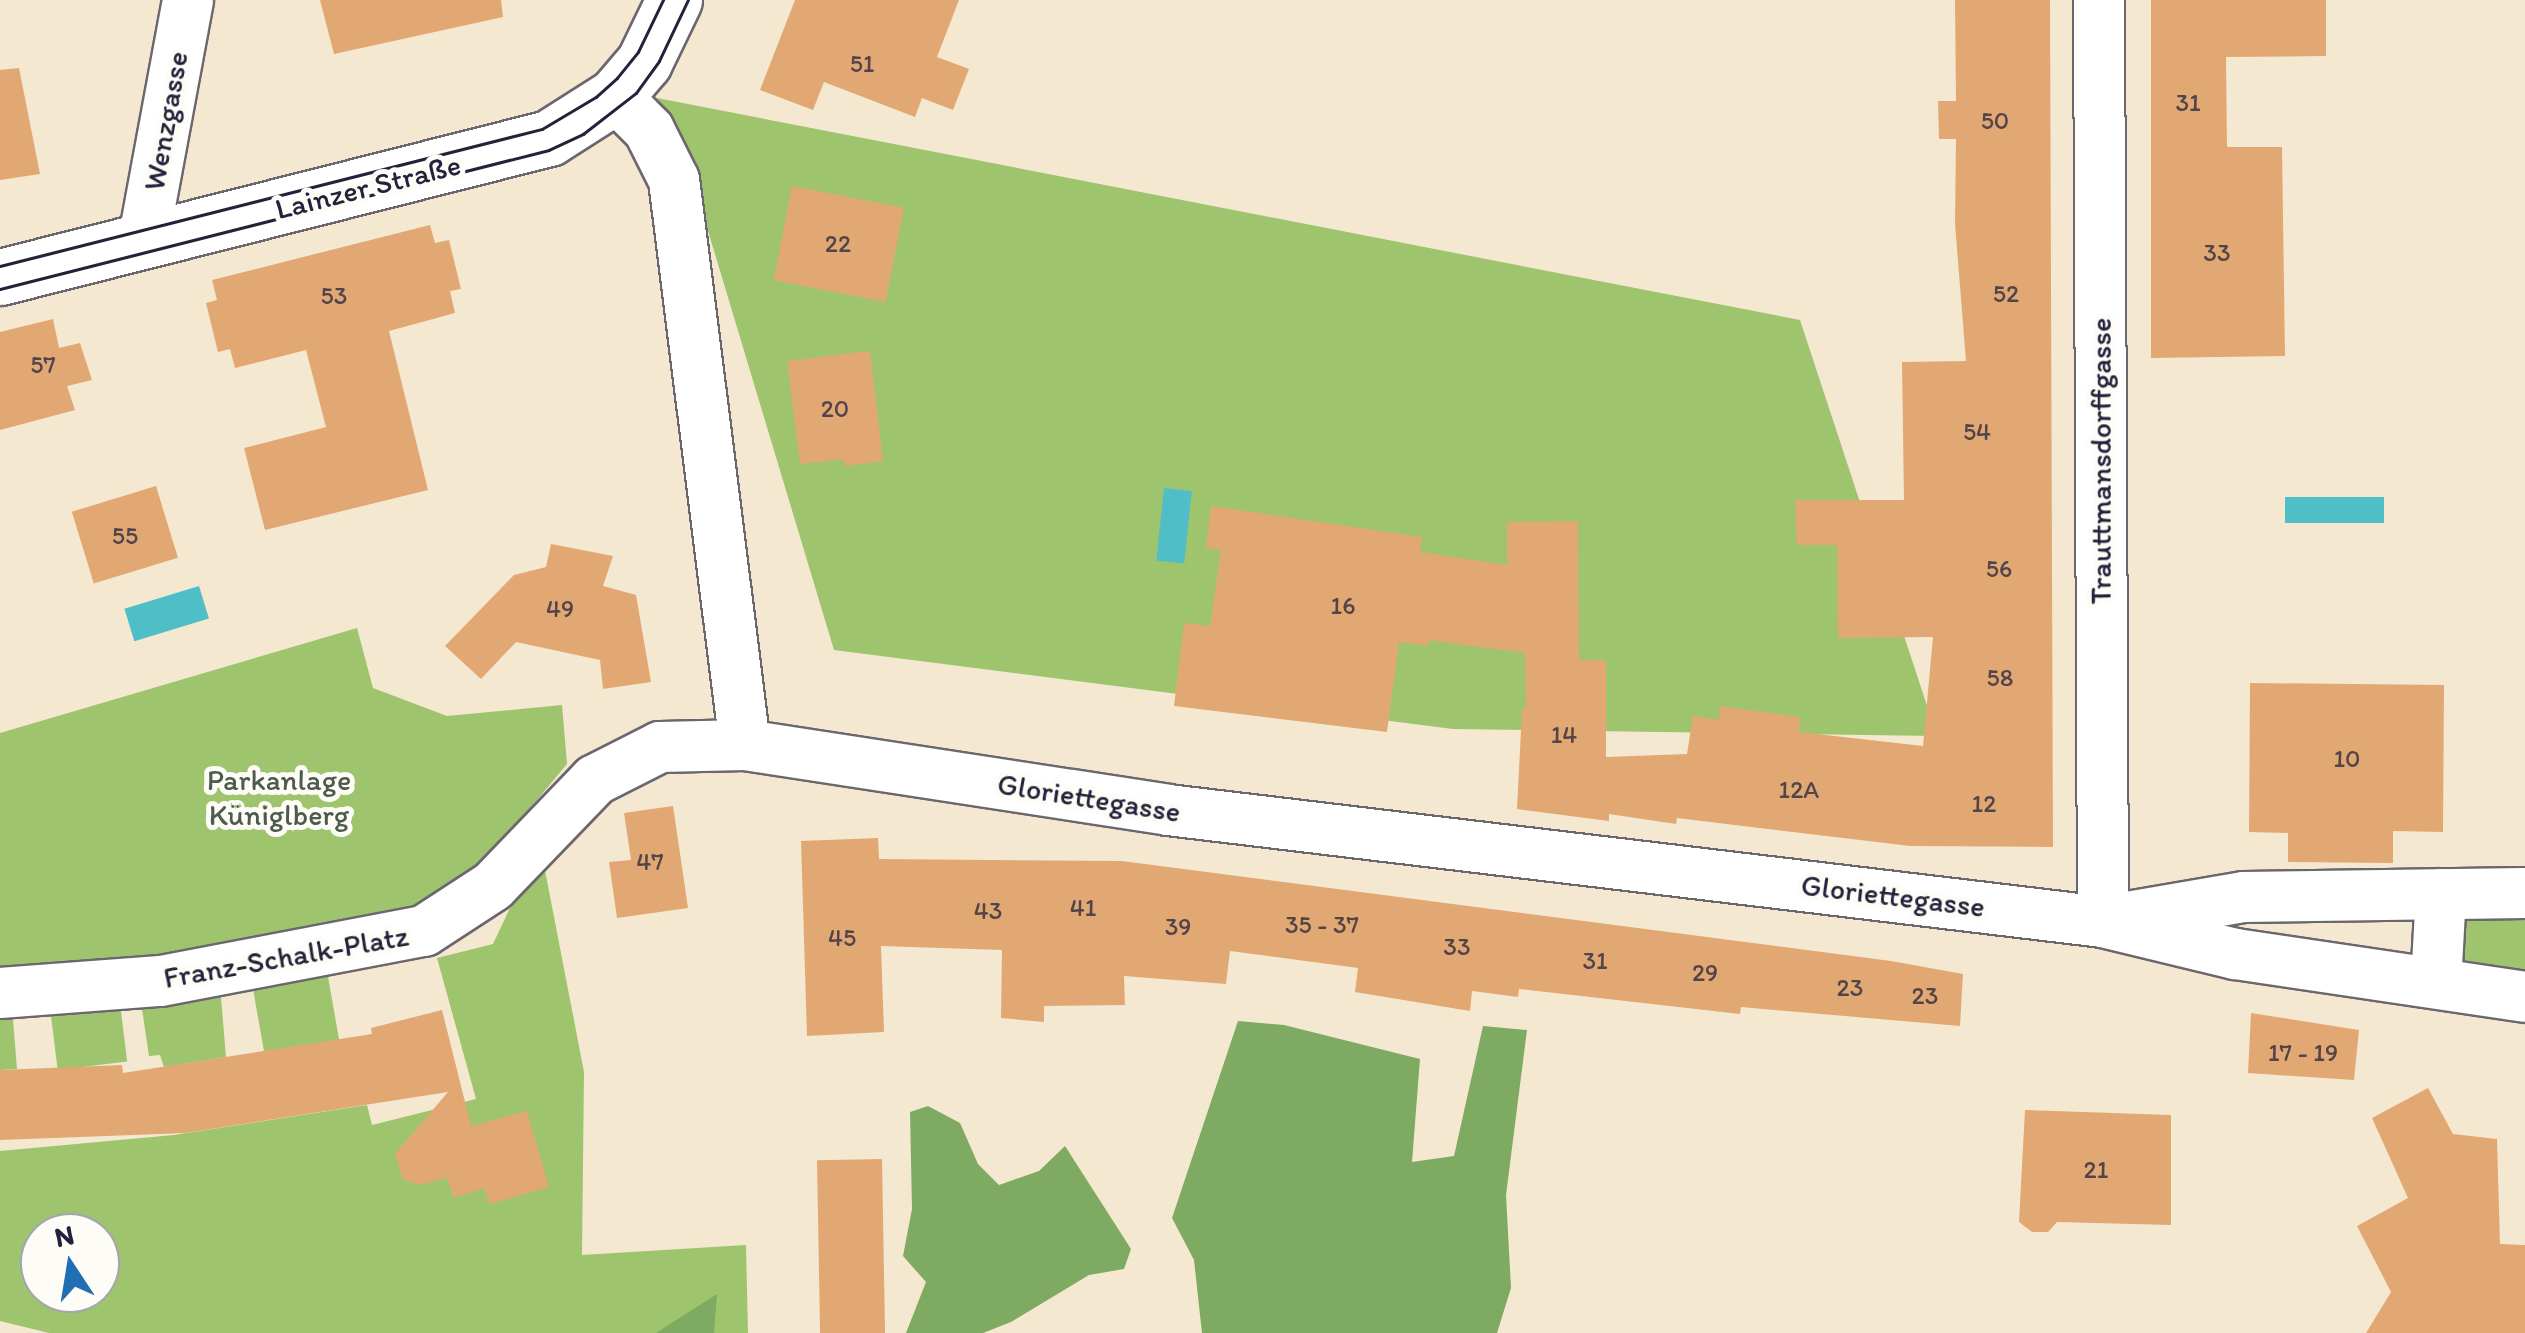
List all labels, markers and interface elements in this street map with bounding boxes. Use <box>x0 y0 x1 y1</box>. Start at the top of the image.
house number: 51 <box>850 48 874 78</box>
street label: Wenzgasse <box>136 49 196 193</box>
house number: 31 <box>2175 87 2201 117</box>
house number: 50 <box>1981 105 2009 135</box>
street label: Lainzer Straße <box>272 147 464 227</box>
house number: 22 <box>825 228 851 258</box>
house number: 33 <box>2203 237 2231 267</box>
house number: 52 <box>1993 278 2019 308</box>
house number: 53 <box>321 280 347 310</box>
street label: Trauttmansdorffgasse <box>2083 318 2119 604</box>
house number: 57 <box>30 349 56 379</box>
house number: 20 <box>821 393 849 423</box>
house number: 54 <box>1963 416 1991 446</box>
house number: 55 <box>112 520 138 550</box>
house number: 56 <box>1986 553 2012 583</box>
house number: 16 <box>1331 590 1355 620</box>
house number: 49 <box>546 593 574 623</box>
house number: 58 <box>1987 662 2013 692</box>
house number: 14 <box>1551 719 1577 749</box>
house number: 10 <box>2334 743 2360 773</box>
park label: Parkanlage Küniglberg <box>207 762 351 832</box>
street label: Gloriettegasse <box>995 766 1183 830</box>
house number: 12A <box>1779 774 1819 804</box>
house number: 12 <box>1972 788 1996 818</box>
house number: 47 <box>636 846 664 876</box>
street label: Gloriettegasse <box>1799 867 1987 925</box>
house number: 41 <box>1070 892 1096 922</box>
house number: 43 <box>974 895 1002 925</box>
house number: 35 - 37 <box>1285 909 1359 939</box>
house number: 39 <box>1165 911 1191 941</box>
street label: Franz-Schalk-Platz <box>161 918 411 996</box>
house number: 45 <box>828 922 856 952</box>
house number: 33 <box>1443 931 1471 961</box>
house number: 31 <box>1582 945 1608 975</box>
house number: 29 <box>1692 957 1718 987</box>
house number: 23 <box>1837 972 1863 1002</box>
house number: 23 <box>1912 980 1938 1010</box>
house number: 17 - 19 <box>2268 1037 2338 1067</box>
house number: 21 <box>2084 1154 2108 1184</box>
north arrow <box>20 1213 120 1313</box>
text: N <box>51 1217 77 1254</box>

